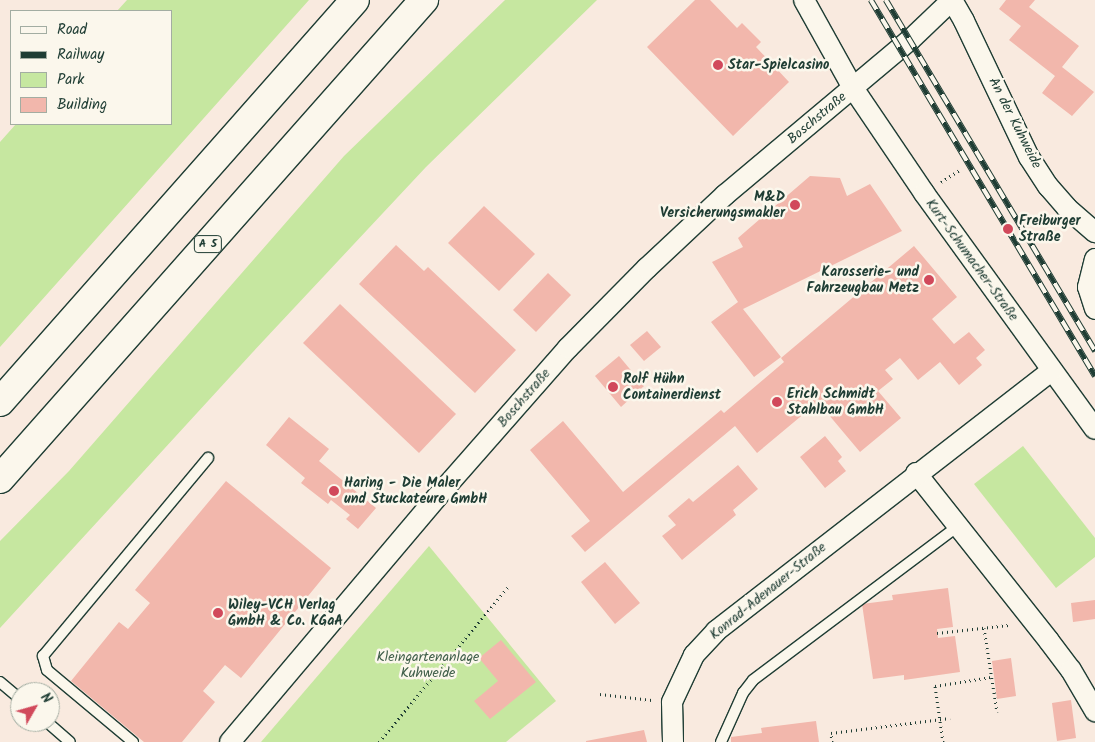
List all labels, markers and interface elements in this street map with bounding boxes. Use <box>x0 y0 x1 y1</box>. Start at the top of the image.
legend <box>10 10 172 125</box>
text: Road <box>57 18 87 42</box>
text: Railway <box>57 43 104 67</box>
place label: Star-Spielcasino <box>728 57 829 73</box>
marker: Star-Spielcasino <box>712 59 724 71</box>
text: Park <box>57 68 84 92</box>
street label: An der Kuhweide <box>985 75 1045 171</box>
street label: Boschstraße <box>784 88 850 148</box>
text: Building <box>57 93 107 117</box>
place label: M&D Versicherungsmakler <box>660 189 785 222</box>
street label: Kurt-Schumacher-Straße <box>922 196 1022 324</box>
marker: M&D Versicherungsmakler <box>789 199 801 211</box>
place label: Freiburger Straße <box>1019 213 1081 246</box>
marker: Freiburger Straße <box>1001 222 1015 236</box>
road number: A 5 <box>193 234 223 253</box>
place label: Karosserie- und Fahrzeugbau Metz <box>807 264 919 296</box>
marker: Karosserie- und Fahrzeugbau Metz <box>923 274 935 286</box>
street label: Boschstraße <box>494 365 554 431</box>
place label: Rolf Hühn Containerdienst <box>623 371 721 404</box>
marker: Rolf Hühn Containerdienst <box>607 381 619 393</box>
place label: Erich Schmidt Stahlbau GmbH <box>787 386 884 418</box>
marker: Erich Schmidt Stahlbau GmbH <box>771 396 783 408</box>
place label: Haring - Die Maler und Stuckateure GmbH <box>344 475 487 508</box>
marker: Haring - Die Maler und Stuckateure GmbH <box>328 485 340 497</box>
street label: Konrad-Adenauer-Straße <box>706 539 830 643</box>
place label: Wiley-VCH Verlag GmbH & Co. KGaA <box>228 597 343 630</box>
marker: Wiley-VCH Verlag GmbH & Co. KGaA <box>212 607 224 619</box>
park label: Kleingartenanlage Kuhweide <box>377 649 479 682</box>
north arrow <box>10 682 60 732</box>
text: N <box>35 688 57 709</box>

